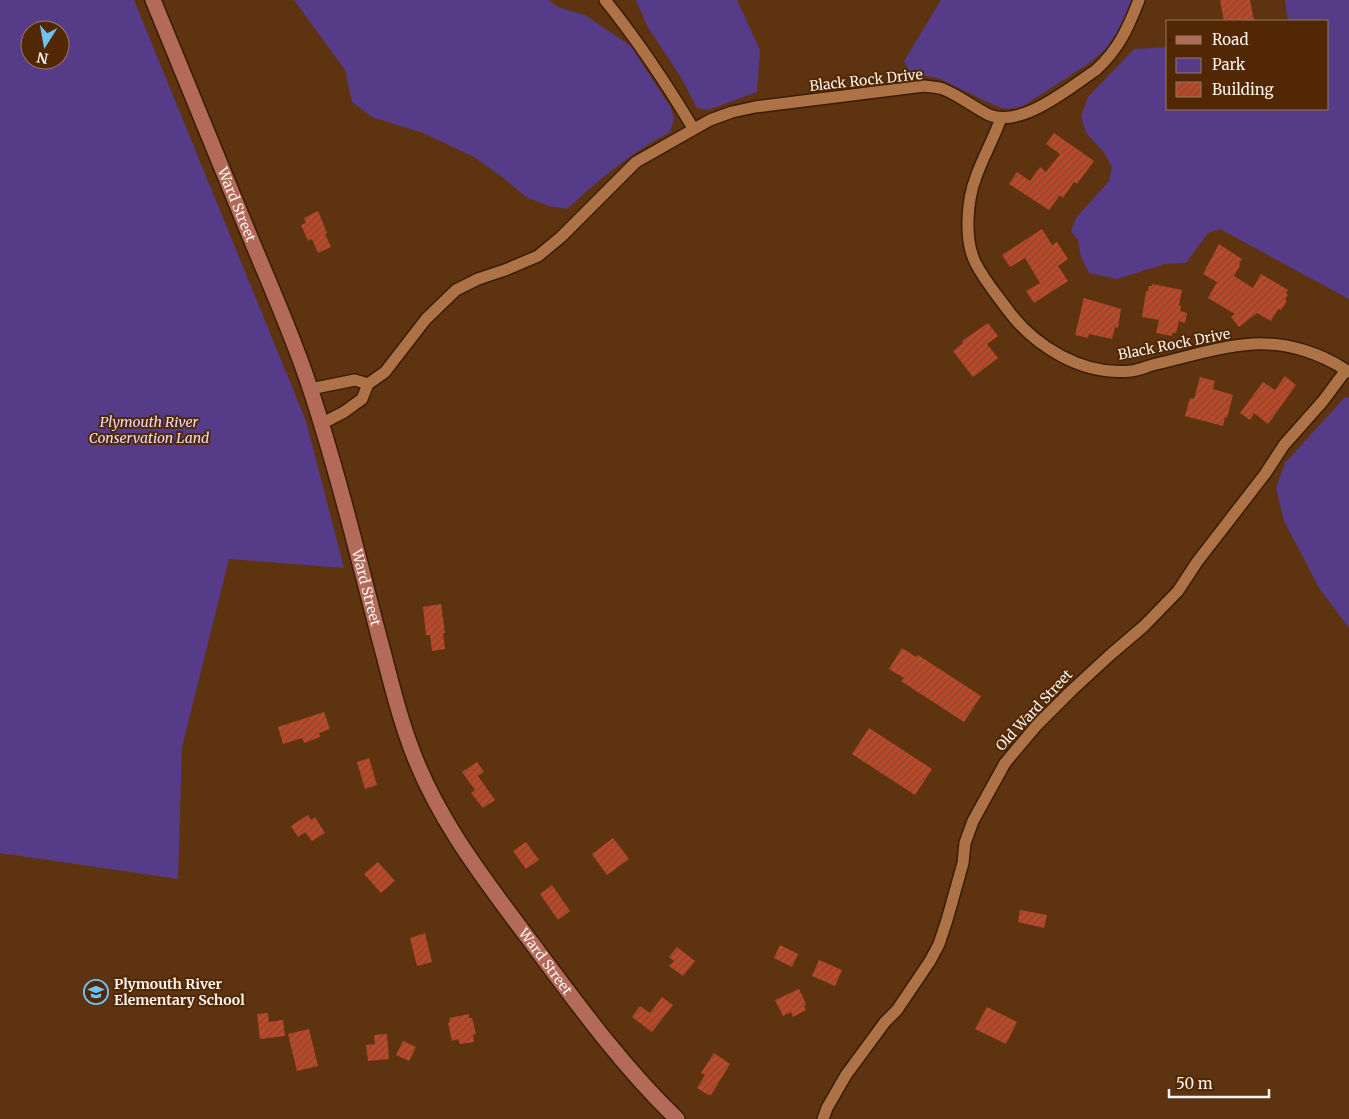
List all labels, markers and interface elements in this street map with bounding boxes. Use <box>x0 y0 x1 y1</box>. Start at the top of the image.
north arrow <box>20 20 70 70</box>
legend <box>1166 20 1329 110</box>
text: Road <box>1212 30 1248 49</box>
text: N <box>35 48 50 68</box>
text: Park <box>1212 55 1246 74</box>
street label: Black Rock Drive <box>808 65 924 95</box>
text: Building <box>1212 80 1274 99</box>
street label: Ward Street <box>213 164 260 245</box>
street label: Black Rock Drive <box>1116 324 1232 364</box>
park label: Plymouth River Conservation Land <box>89 413 209 447</box>
street label: Ward Street <box>348 546 385 628</box>
street label: Old Ward Street <box>992 665 1077 754</box>
street label: Ward Street <box>514 924 577 999</box>
place label: Plymouth River Elementary School <box>114 975 245 1009</box>
school or university icon: Plymouth River Elementary School <box>83 979 109 1005</box>
scale bar <box>1169 1066 1269 1098</box>
text: 50 m <box>1176 1074 1213 1093</box>

